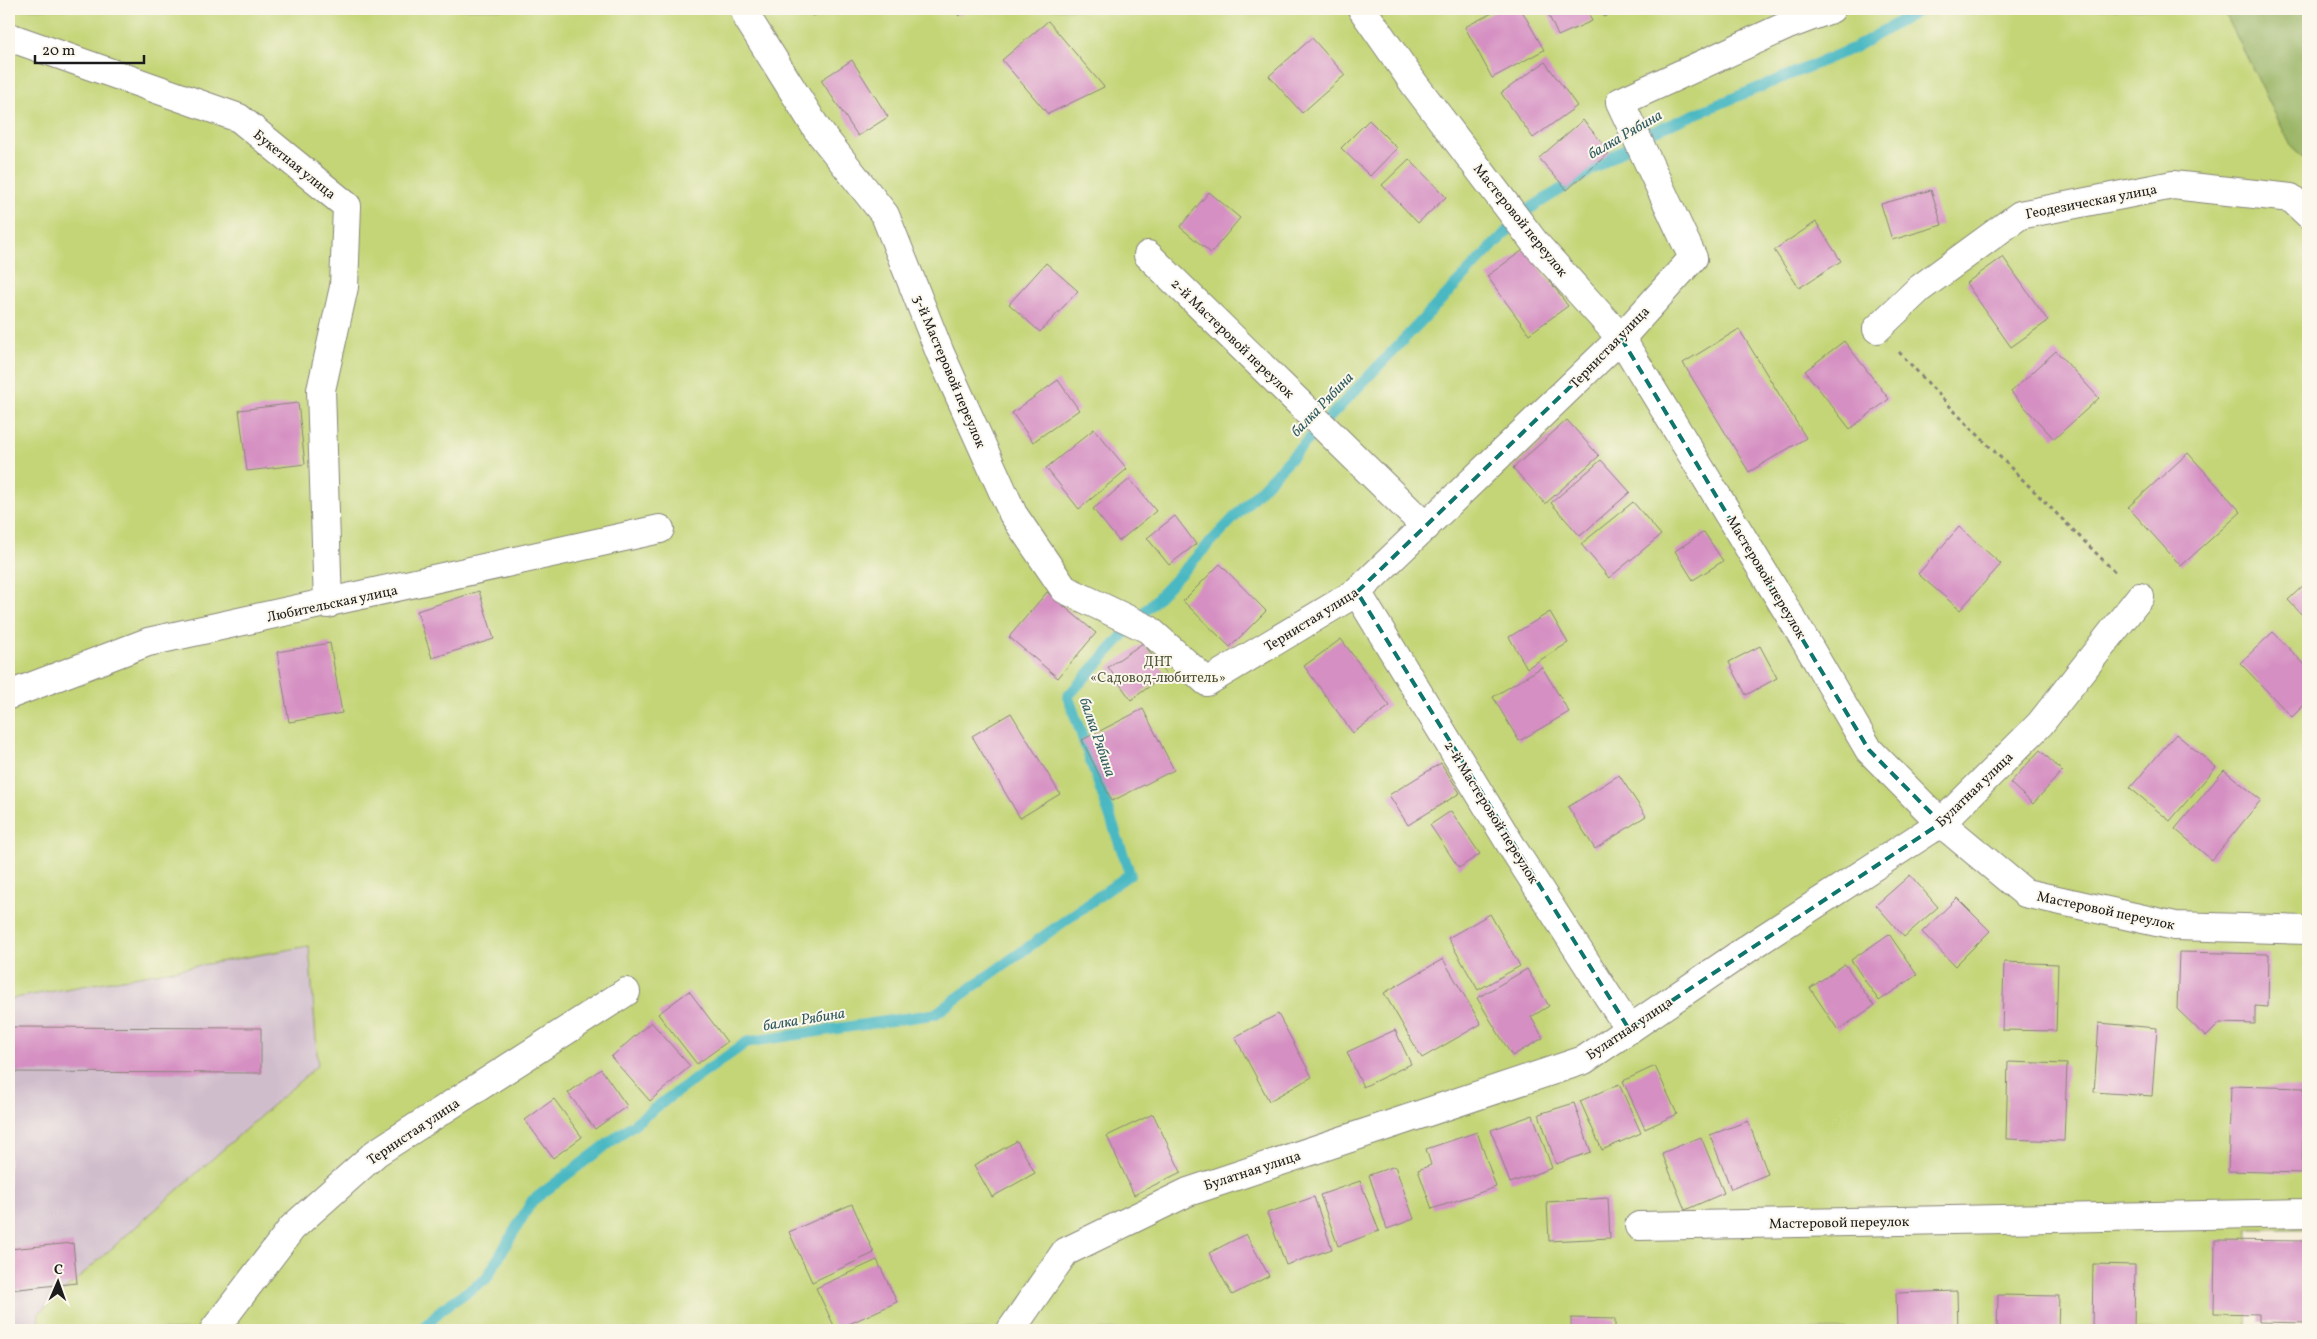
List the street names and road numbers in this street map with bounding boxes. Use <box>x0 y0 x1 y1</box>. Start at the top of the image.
street label: Букетная улица <box>249 126 339 204</box>
street label: Мастеровой переулок <box>1468 160 1572 282</box>
street label: Геодезическая улица <box>2024 180 2159 225</box>
street label: 2-й Мастеровой переулок <box>1166 275 1298 404</box>
street label: 3-й Мастеровой переулок <box>908 292 990 452</box>
street label: Тернистая улица <box>1566 303 1654 393</box>
street label: Мастеровой переулок <box>1721 513 1810 643</box>
street label: Любительская улица <box>265 581 400 628</box>
street label: Тернистая улица <box>1261 584 1363 657</box>
street label: 2-й Мастеровой переулок <box>1439 738 1543 888</box>
street label: Булатная улица <box>1932 748 2018 832</box>
street label: Мастеровой переулок <box>2035 888 2177 935</box>
street label: Булатная улица <box>1583 993 1677 1065</box>
street label: Тернистая улица <box>364 1094 464 1170</box>
street label: Булатная улица <box>1202 1147 1303 1196</box>
street label: Мастеровой переулок <box>1769 1213 1910 1234</box>

